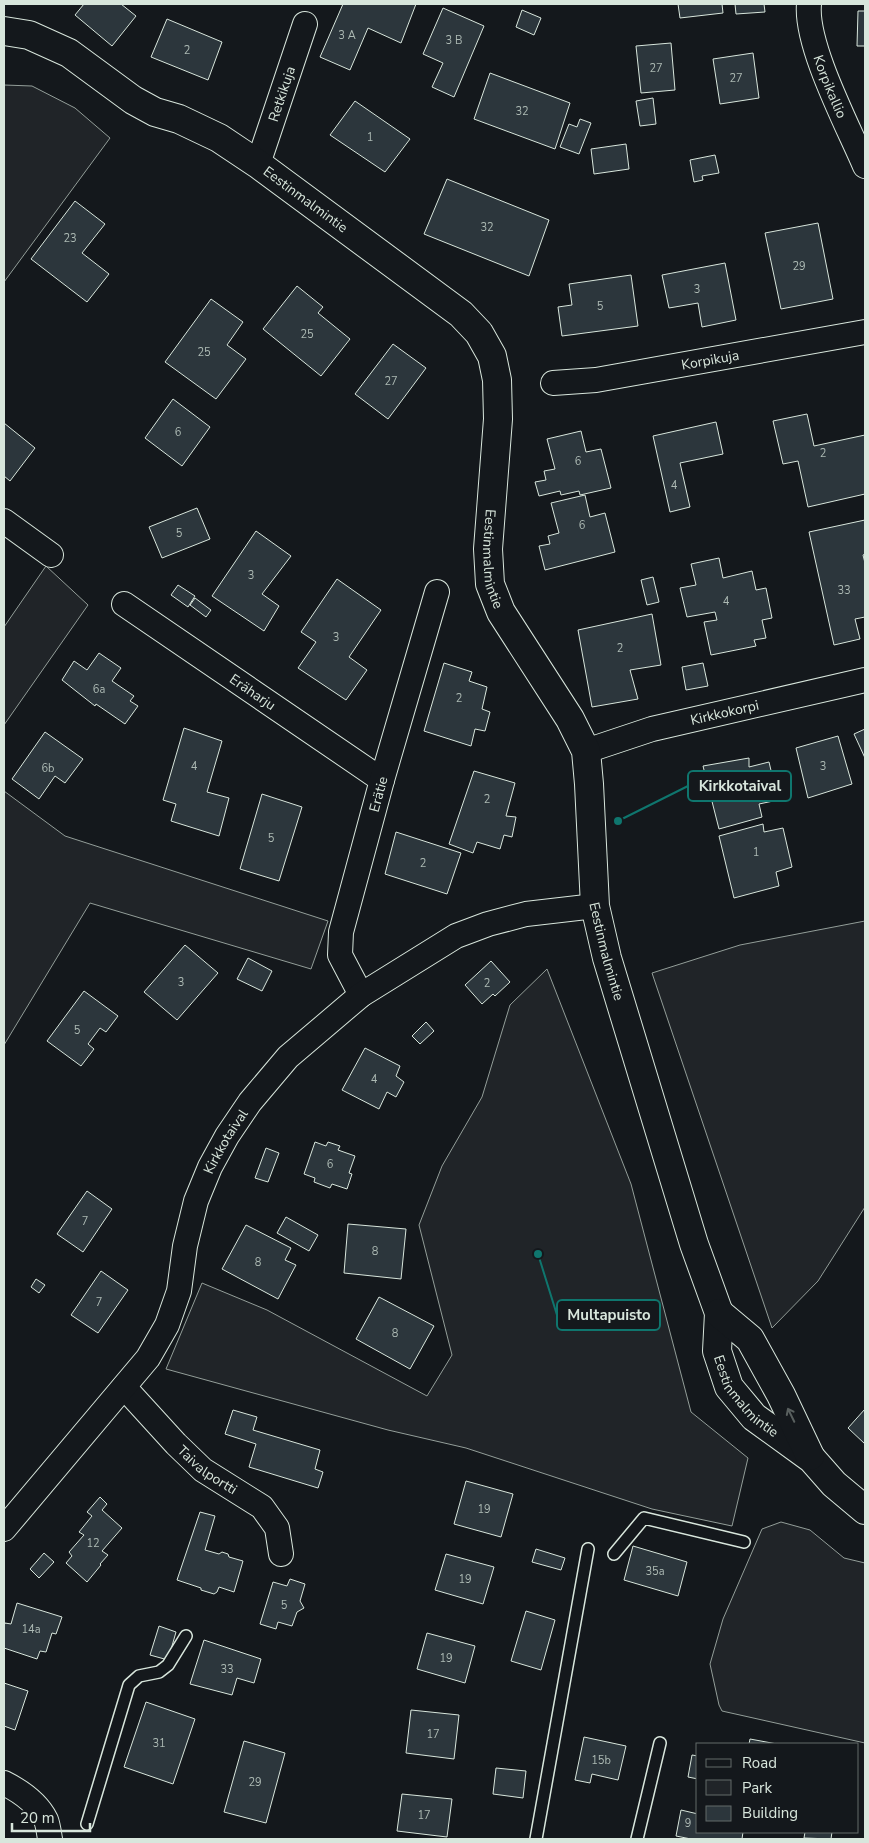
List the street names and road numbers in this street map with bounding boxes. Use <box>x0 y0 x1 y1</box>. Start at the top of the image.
street label: Korpikallio <box>809 52 852 122</box>
street label: Retkikuja <box>263 64 300 124</box>
street label: Eestinmalmintie <box>259 162 352 237</box>
street label: Korpikuja <box>680 345 741 374</box>
street label: Eestinmalmintie <box>478 508 508 611</box>
street label: Eräharju <box>226 669 280 714</box>
street label: Kirkkokorpi <box>688 695 761 729</box>
street label: Erätie <box>364 774 392 814</box>
street label: Eestinmalmintie <box>585 900 629 1003</box>
street label: Kirkkotaival <box>199 1104 253 1177</box>
street label: Eestinmalmintie <box>709 1352 783 1441</box>
street label: Taivalportti <box>173 1441 241 1499</box>

